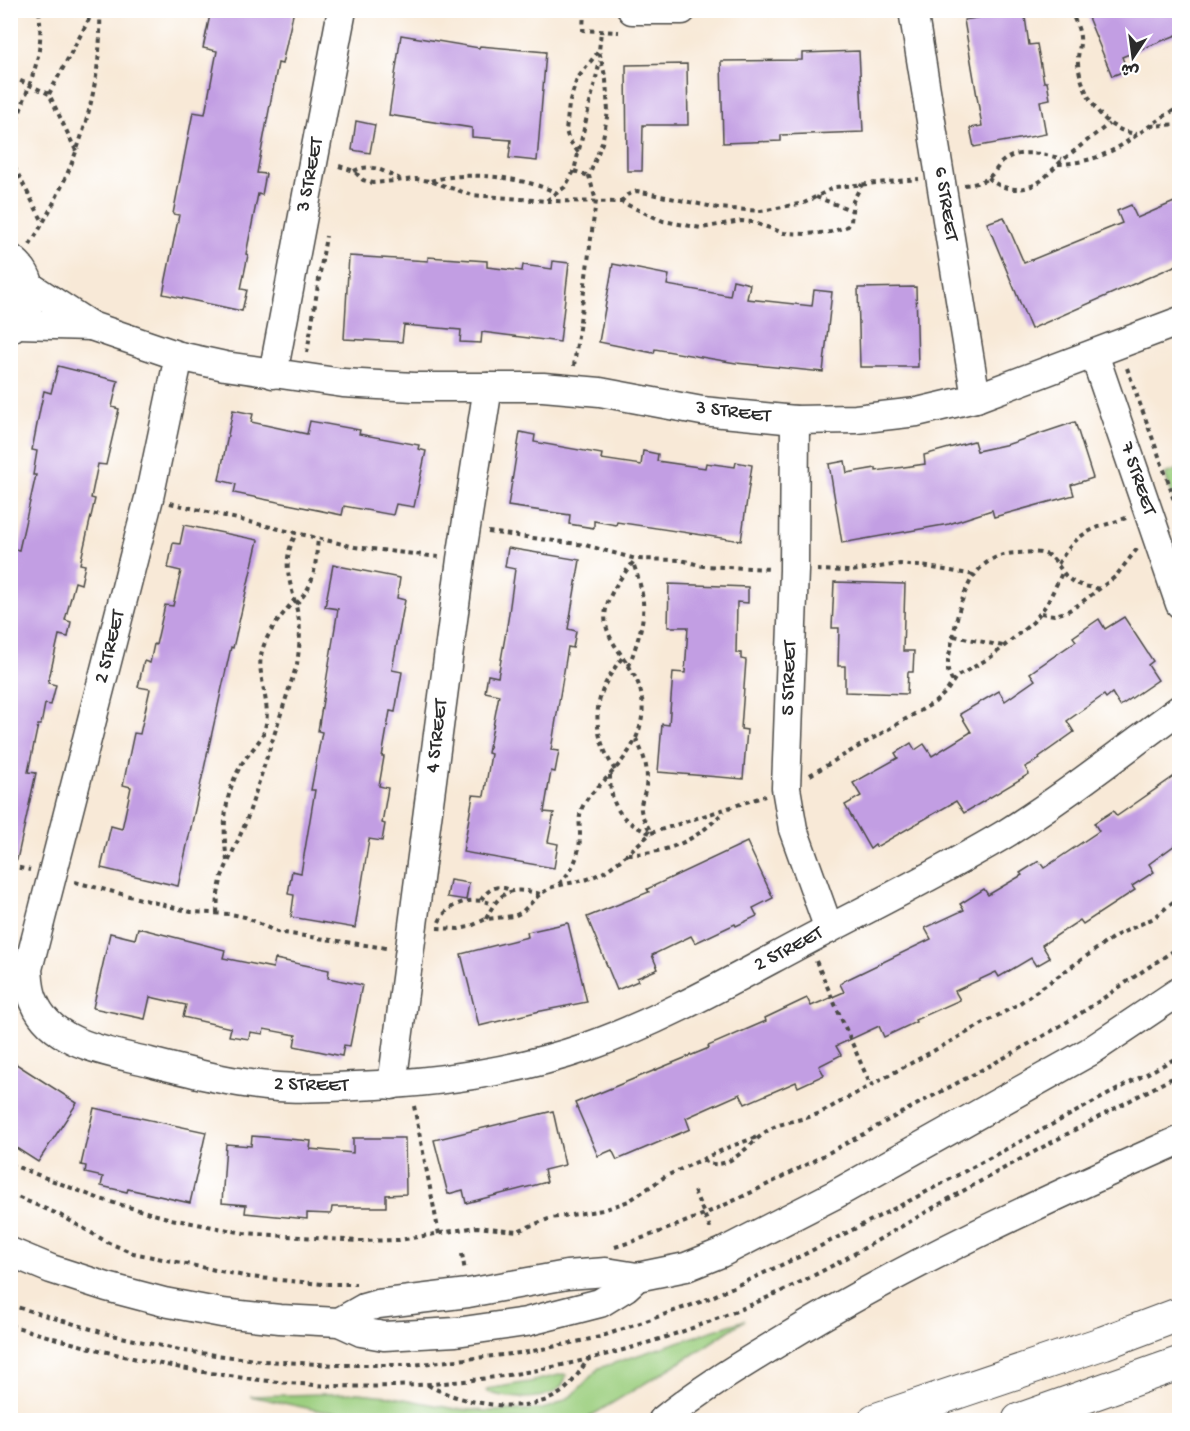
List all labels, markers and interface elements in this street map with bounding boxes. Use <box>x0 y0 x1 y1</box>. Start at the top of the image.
north arrow <box>1103 27 1163 87</box>
text: ش <box>1120 57 1141 79</box>
street label: 3 STREET <box>292 135 330 215</box>
street label: 6 STREET <box>928 165 962 244</box>
street label: 3 STREET <box>693 397 773 429</box>
street label: 7 STREET <box>1114 439 1161 520</box>
street label: 2 STREET <box>91 607 131 686</box>
street label: 5 STREET <box>777 639 803 716</box>
street label: 4 STREET <box>422 696 454 774</box>
street label: 2 STREET <box>751 922 828 978</box>
street label: 2 STREET <box>274 1074 350 1098</box>

